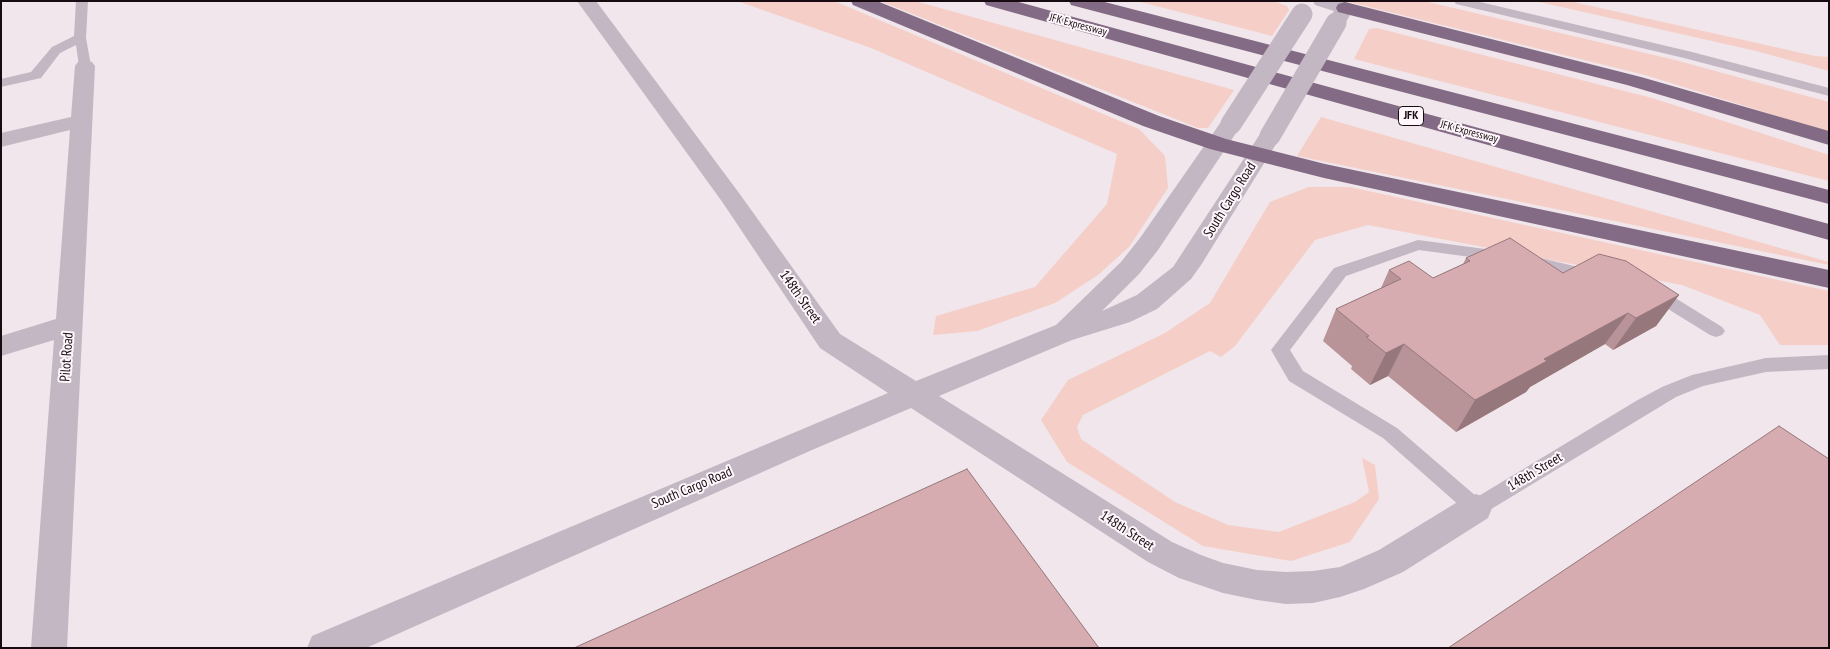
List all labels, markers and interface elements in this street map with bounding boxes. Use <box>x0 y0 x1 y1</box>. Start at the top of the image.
street label: JFK Expressway <box>1048 11 1108 39</box>
road number: JFK <box>1398 106 1424 125</box>
street label: JFK Expressway <box>1439 118 1499 146</box>
street label: South Cargo Road <box>1200 159 1260 241</box>
street label: 148th Street <box>776 267 824 327</box>
street label: Pilot Road <box>57 332 77 382</box>
street label: 148th Street <box>1505 449 1565 495</box>
street label: South Cargo Road <box>649 464 735 512</box>
street label: 148th Street <box>1097 507 1157 555</box>

